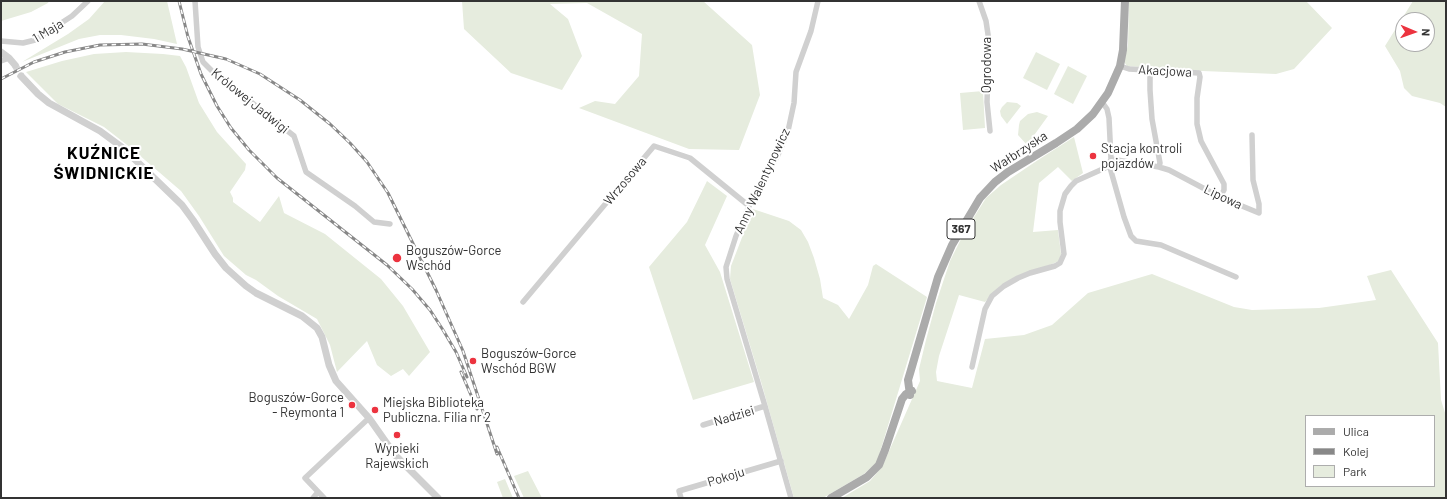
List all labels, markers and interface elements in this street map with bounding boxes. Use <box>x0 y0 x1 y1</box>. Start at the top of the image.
north arrow <box>1395 12 1435 52</box>
street label: 1 Maja <box>30 16 66 46</box>
text: N <box>1420 29 1433 36</box>
street label: Ogrodowa <box>979 37 995 93</box>
street label: Akacjowa <box>1138 62 1192 80</box>
street label: Królowej Jadwigi <box>208 65 292 137</box>
street label: Anny Walentynowicz <box>731 126 793 236</box>
street label: Wałbrzyska <box>988 128 1050 176</box>
place label: Stacja kontroli pojazdów <box>1101 141 1182 172</box>
district label: KUŹNICE ŚWIDNICKIE <box>54 143 154 183</box>
marker: Stacja kontroli pojazdów <box>1088 151 1098 161</box>
street label: Wrzosowa <box>600 154 650 208</box>
street label: Lipowa <box>1201 181 1245 213</box>
road number: 367 <box>947 219 975 239</box>
place label: Boguszów-Gorce Wschód <box>406 243 502 274</box>
marker: Boguszów-Gorce Wschód <box>391 252 403 264</box>
place label: Boguszów-Gorce Wschód BGW <box>481 346 577 377</box>
marker: Boguszów-Gorce Wschód BGW <box>468 356 478 366</box>
place label: Boguszów-Gorce - Reymonta 1 <box>248 390 344 421</box>
place label: Miejska Biblioteka Publiczna. Filia nr 2 <box>383 395 491 426</box>
marker: Boguszów-Gorce - Reymonta 1 <box>347 400 357 410</box>
street label: Nadziei <box>712 402 756 430</box>
marker: Miejska Biblioteka Publiczna. Filia nr 2 <box>370 405 380 415</box>
legend <box>1305 415 1435 487</box>
text: Ulica <box>1343 424 1369 438</box>
marker: Wypieki Rajewskich <box>392 430 402 440</box>
place label: Wypieki Rajewskich <box>365 441 429 472</box>
text: Kolej <box>1343 444 1369 458</box>
street label: Pokoju <box>706 464 746 490</box>
text: Park <box>1343 464 1367 478</box>

